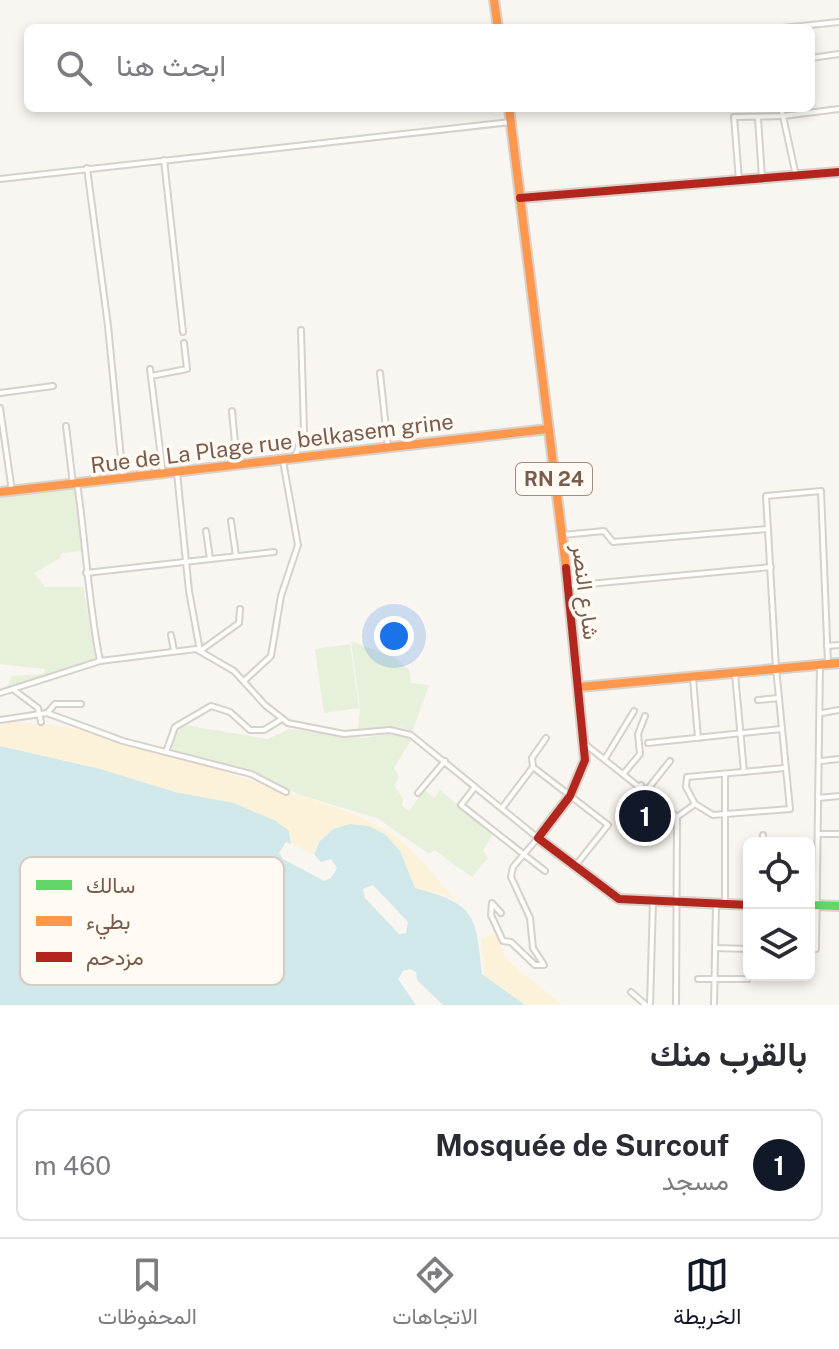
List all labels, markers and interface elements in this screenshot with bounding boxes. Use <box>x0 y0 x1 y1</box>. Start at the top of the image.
search box <box>24 24 815 112</box>
icon: search <box>52 46 96 90</box>
text: ابحث هنا <box>116 47 226 83</box>
street label: Rue de La Plage rue belkasem grine <box>89 408 455 478</box>
road number: RN 24 <box>516 463 592 495</box>
street label: شارع النصر <box>565 542 605 641</box>
your location <box>374 616 414 656</box>
pin: 1 <box>619 786 671 846</box>
map controls <box>743 837 815 981</box>
button: locate <box>743 837 815 909</box>
legend <box>20 857 284 985</box>
text: سالك <box>86 872 135 898</box>
text: بطيء <box>86 908 131 940</box>
button: layers <box>743 909 815 981</box>
text: مزدحم <box>86 944 144 972</box>
text: بالقرب منك <box>650 1034 807 1074</box>
text: Mosquée de Surcouf <box>435 1127 729 1163</box>
text: 460 m <box>34 1150 111 1181</box>
text: 1 <box>773 1150 785 1181</box>
text: مسجد <box>662 1165 729 1196</box>
tab: المحفوظات <box>98 1253 197 1336</box>
tab: الاتجاهات <box>392 1253 478 1336</box>
tab: الخريطة <box>673 1253 741 1336</box>

